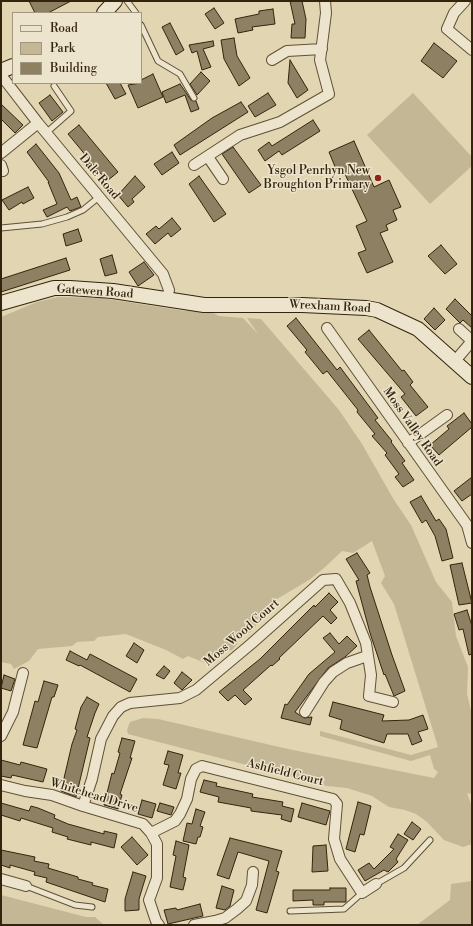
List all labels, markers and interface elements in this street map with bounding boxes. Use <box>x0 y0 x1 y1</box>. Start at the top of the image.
legend <box>12 12 142 84</box>
text: Road <box>50 21 78 36</box>
text: Park <box>50 41 75 56</box>
text: Building <box>50 61 97 76</box>
street label: Dale Road <box>76 151 122 203</box>
place label: Ysgol Penrhyn New Broughton Primary <box>263 164 370 192</box>
marker: Ysgol Penrhyn New Broughton Primary <box>373 173 383 183</box>
street label: Gatewen Road <box>56 282 134 302</box>
street label: Wrexham Road <box>289 298 371 316</box>
street label: Moss Valley Road <box>379 385 445 469</box>
street label: Moss Wood Court <box>202 596 282 670</box>
street label: Ashfield Court <box>245 757 325 789</box>
street label: Whitehead Drive <box>48 776 140 816</box>

